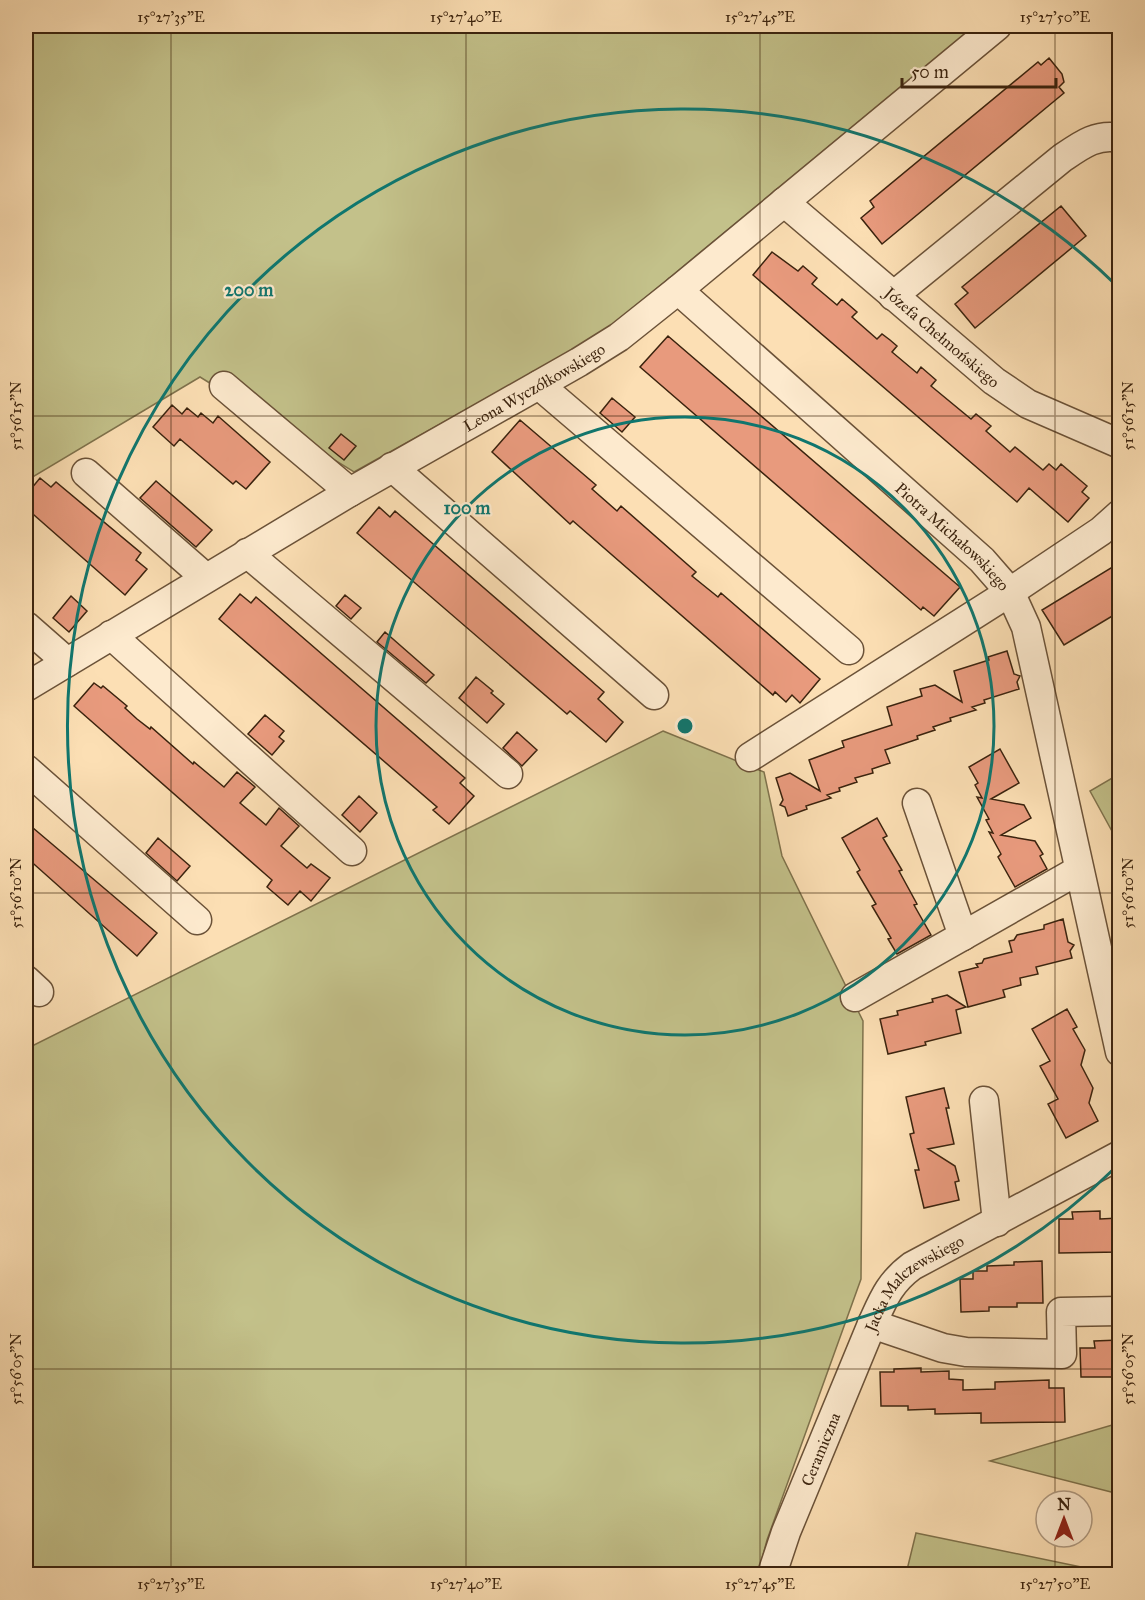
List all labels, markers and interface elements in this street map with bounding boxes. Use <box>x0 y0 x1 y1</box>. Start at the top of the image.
text: 15°27'35"E <box>137 8 205 26</box>
text: 15°27'40"E <box>430 8 502 26</box>
text: 15°27'45"E <box>725 8 795 26</box>
text: 15°27'50"E <box>1020 8 1090 26</box>
scale bar <box>902 51 1056 89</box>
text: 50 m <box>911 61 949 83</box>
text: 200 m <box>225 279 274 301</box>
street label: Józefa Chełmońskiego <box>879 281 1003 391</box>
street label: Leona Wyczółkowskiego <box>460 339 608 435</box>
text: 51°56'15"N <box>7 381 25 451</box>
text: 51°56'15"N <box>1119 381 1137 451</box>
street label: Piotra Michałowskiego <box>892 478 1014 594</box>
text: 100 m <box>444 497 491 519</box>
centre of rings <box>675 716 695 736</box>
text: 51°56'10"N <box>7 857 25 929</box>
text: 51°56'10"N <box>1119 857 1137 929</box>
street label: Jacka Malczewskiego <box>860 1231 967 1337</box>
text: 51°56'05"N <box>7 1333 25 1405</box>
text: 51°56'05"N <box>1119 1333 1137 1405</box>
street label: Ceramiczna <box>797 1409 844 1489</box>
north arrow <box>1034 1489 1094 1549</box>
text: N <box>1057 1495 1071 1514</box>
text: 15°27'35"E <box>137 1575 205 1593</box>
text: 15°27'40"E <box>430 1575 502 1593</box>
text: 15°27'45"E <box>725 1575 795 1593</box>
text: 15°27'50"E <box>1020 1575 1090 1593</box>

